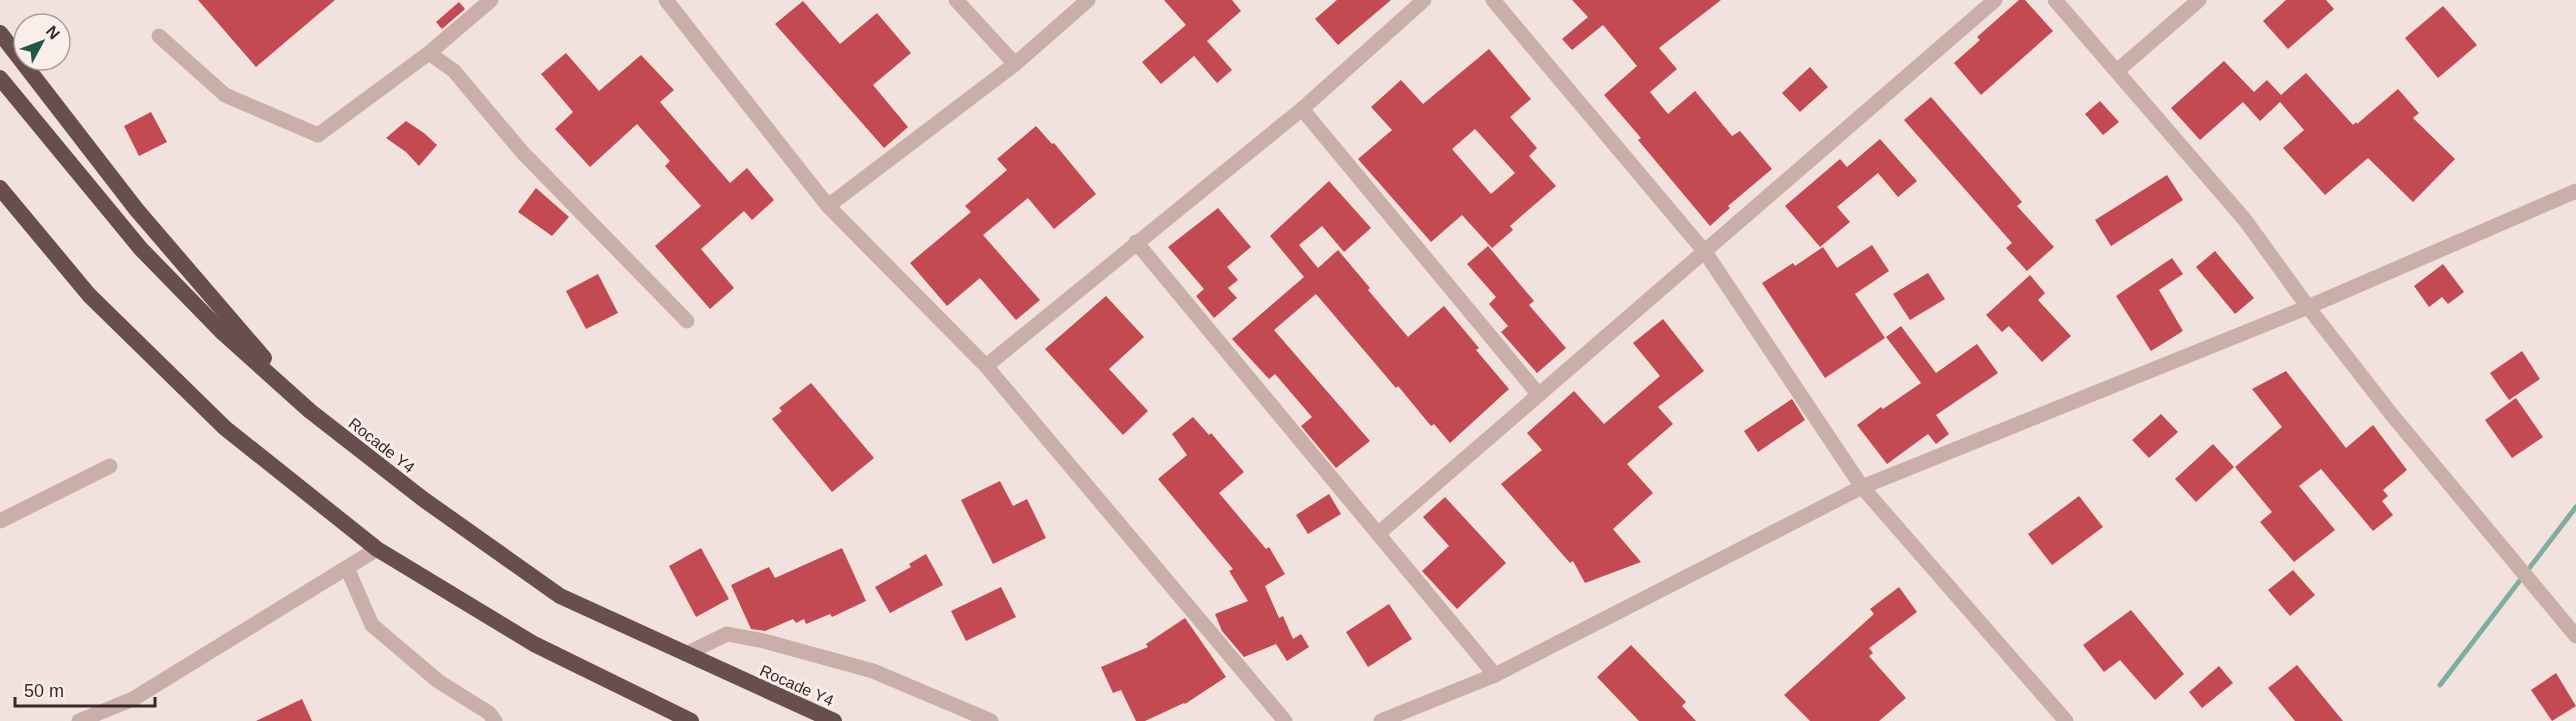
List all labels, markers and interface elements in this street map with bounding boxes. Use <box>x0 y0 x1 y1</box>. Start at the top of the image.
north arrow <box>12 12 72 72</box>
text: N <box>43 23 63 42</box>
street label: Rocade Y4 <box>345 414 418 476</box>
street label: Rocade Y4 <box>757 662 836 709</box>
scale bar <box>15 670 154 708</box>
text: 50 m <box>24 681 64 701</box>

